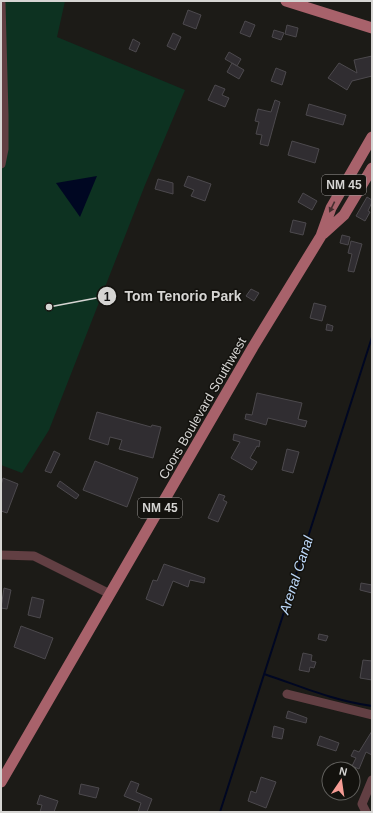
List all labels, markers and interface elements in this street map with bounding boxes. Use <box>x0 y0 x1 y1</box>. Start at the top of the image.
road number: NM 45 <box>322 175 366 195</box>
one-way arrow <box>329 201 335 213</box>
callout: Tom Tenorio Park <box>97 283 250 309</box>
text: Tom Tenorio Park <box>125 288 242 304</box>
text: 1 <box>104 290 111 304</box>
street label: Coors Boulevard Southwest <box>156 334 249 482</box>
road number: NM 45 <box>138 498 182 518</box>
water label: Arenal Canal <box>276 533 316 617</box>
north arrow <box>321 761 361 801</box>
text: N <box>338 765 349 778</box>

